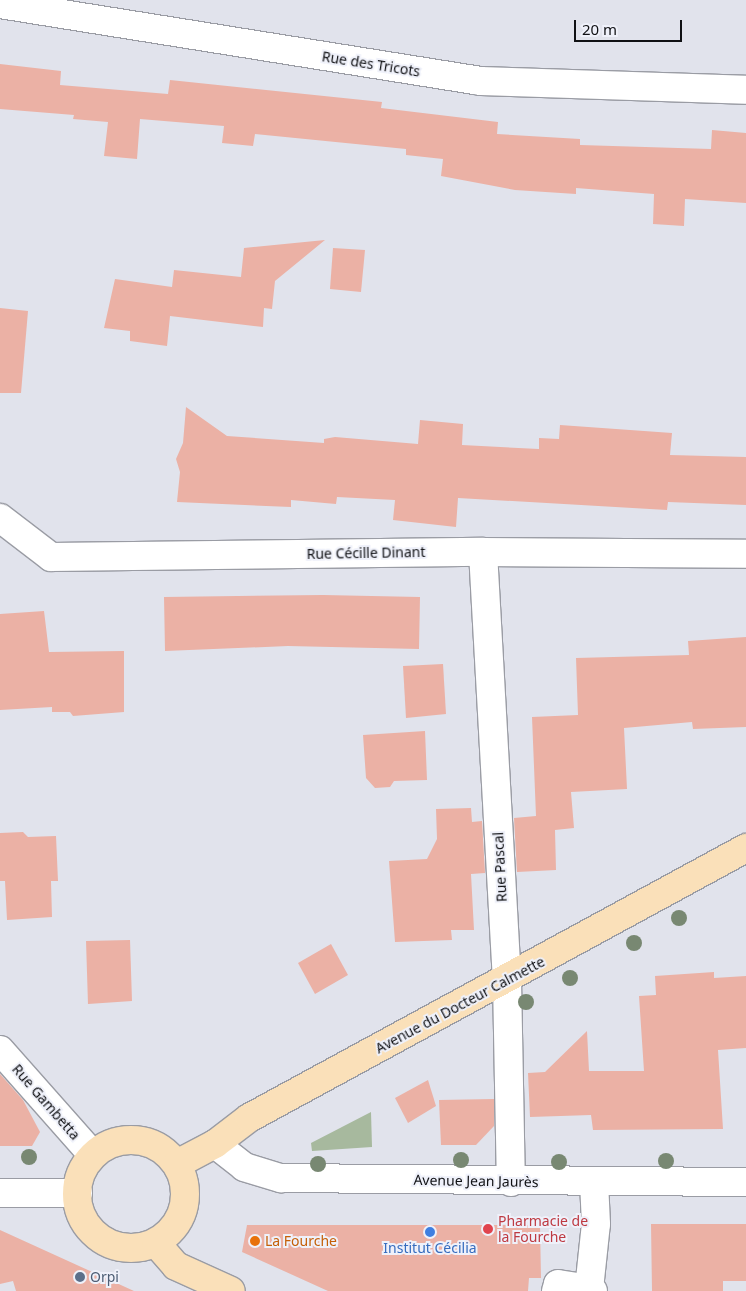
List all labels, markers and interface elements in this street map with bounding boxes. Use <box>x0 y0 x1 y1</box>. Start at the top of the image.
scale bar <box>576 10 684 42</box>
text: 20 m <box>582 19 617 39</box>
street label: Rue des Tricots <box>321 48 421 80</box>
street label: Rue Cécille Dinant <box>306 544 426 562</box>
street label: Rue Pascal <box>490 832 510 902</box>
street label: Avenue du Docteur Calmette <box>372 953 548 1057</box>
street label: Rue Gambetta <box>9 1061 83 1143</box>
street label: Avenue Jean Jaurès <box>413 1172 539 1190</box>
place label: Pharmacie de la Fourche <box>498 1213 588 1246</box>
marker: Pharmacie de la Fourche <box>482 1223 494 1235</box>
marker: Institut Cécilia <box>424 1226 436 1238</box>
place label: La Fourche <box>265 1233 337 1249</box>
marker: La Fourche <box>249 1235 261 1247</box>
place label: Institut Cécilia <box>383 1240 477 1256</box>
place label: Orpi <box>90 1269 119 1285</box>
marker: Orpi <box>74 1271 86 1283</box>

